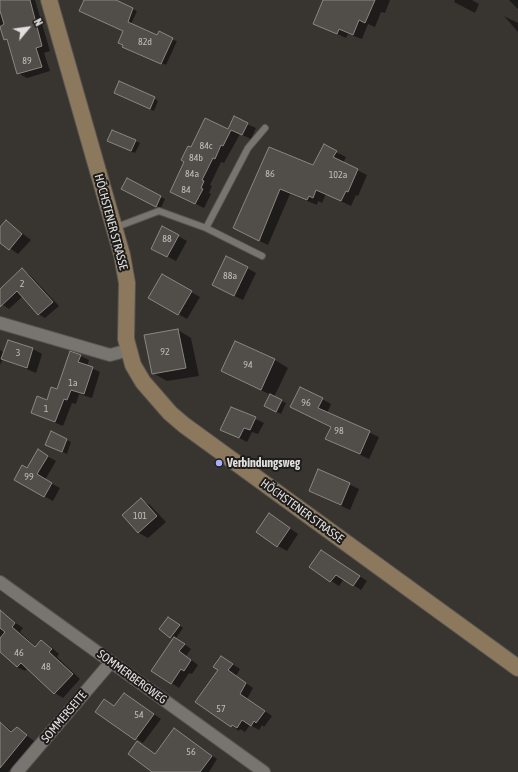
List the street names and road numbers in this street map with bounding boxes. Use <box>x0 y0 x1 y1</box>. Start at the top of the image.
street label: HÖCHSTENER STRASSE <box>91 172 131 272</box>
street label: HÖCHSTENER STRASSE <box>258 476 346 546</box>
street label: SOMMERBERGWEG <box>94 647 170 707</box>
street label: SOMMERSEITE <box>38 688 90 746</box>

